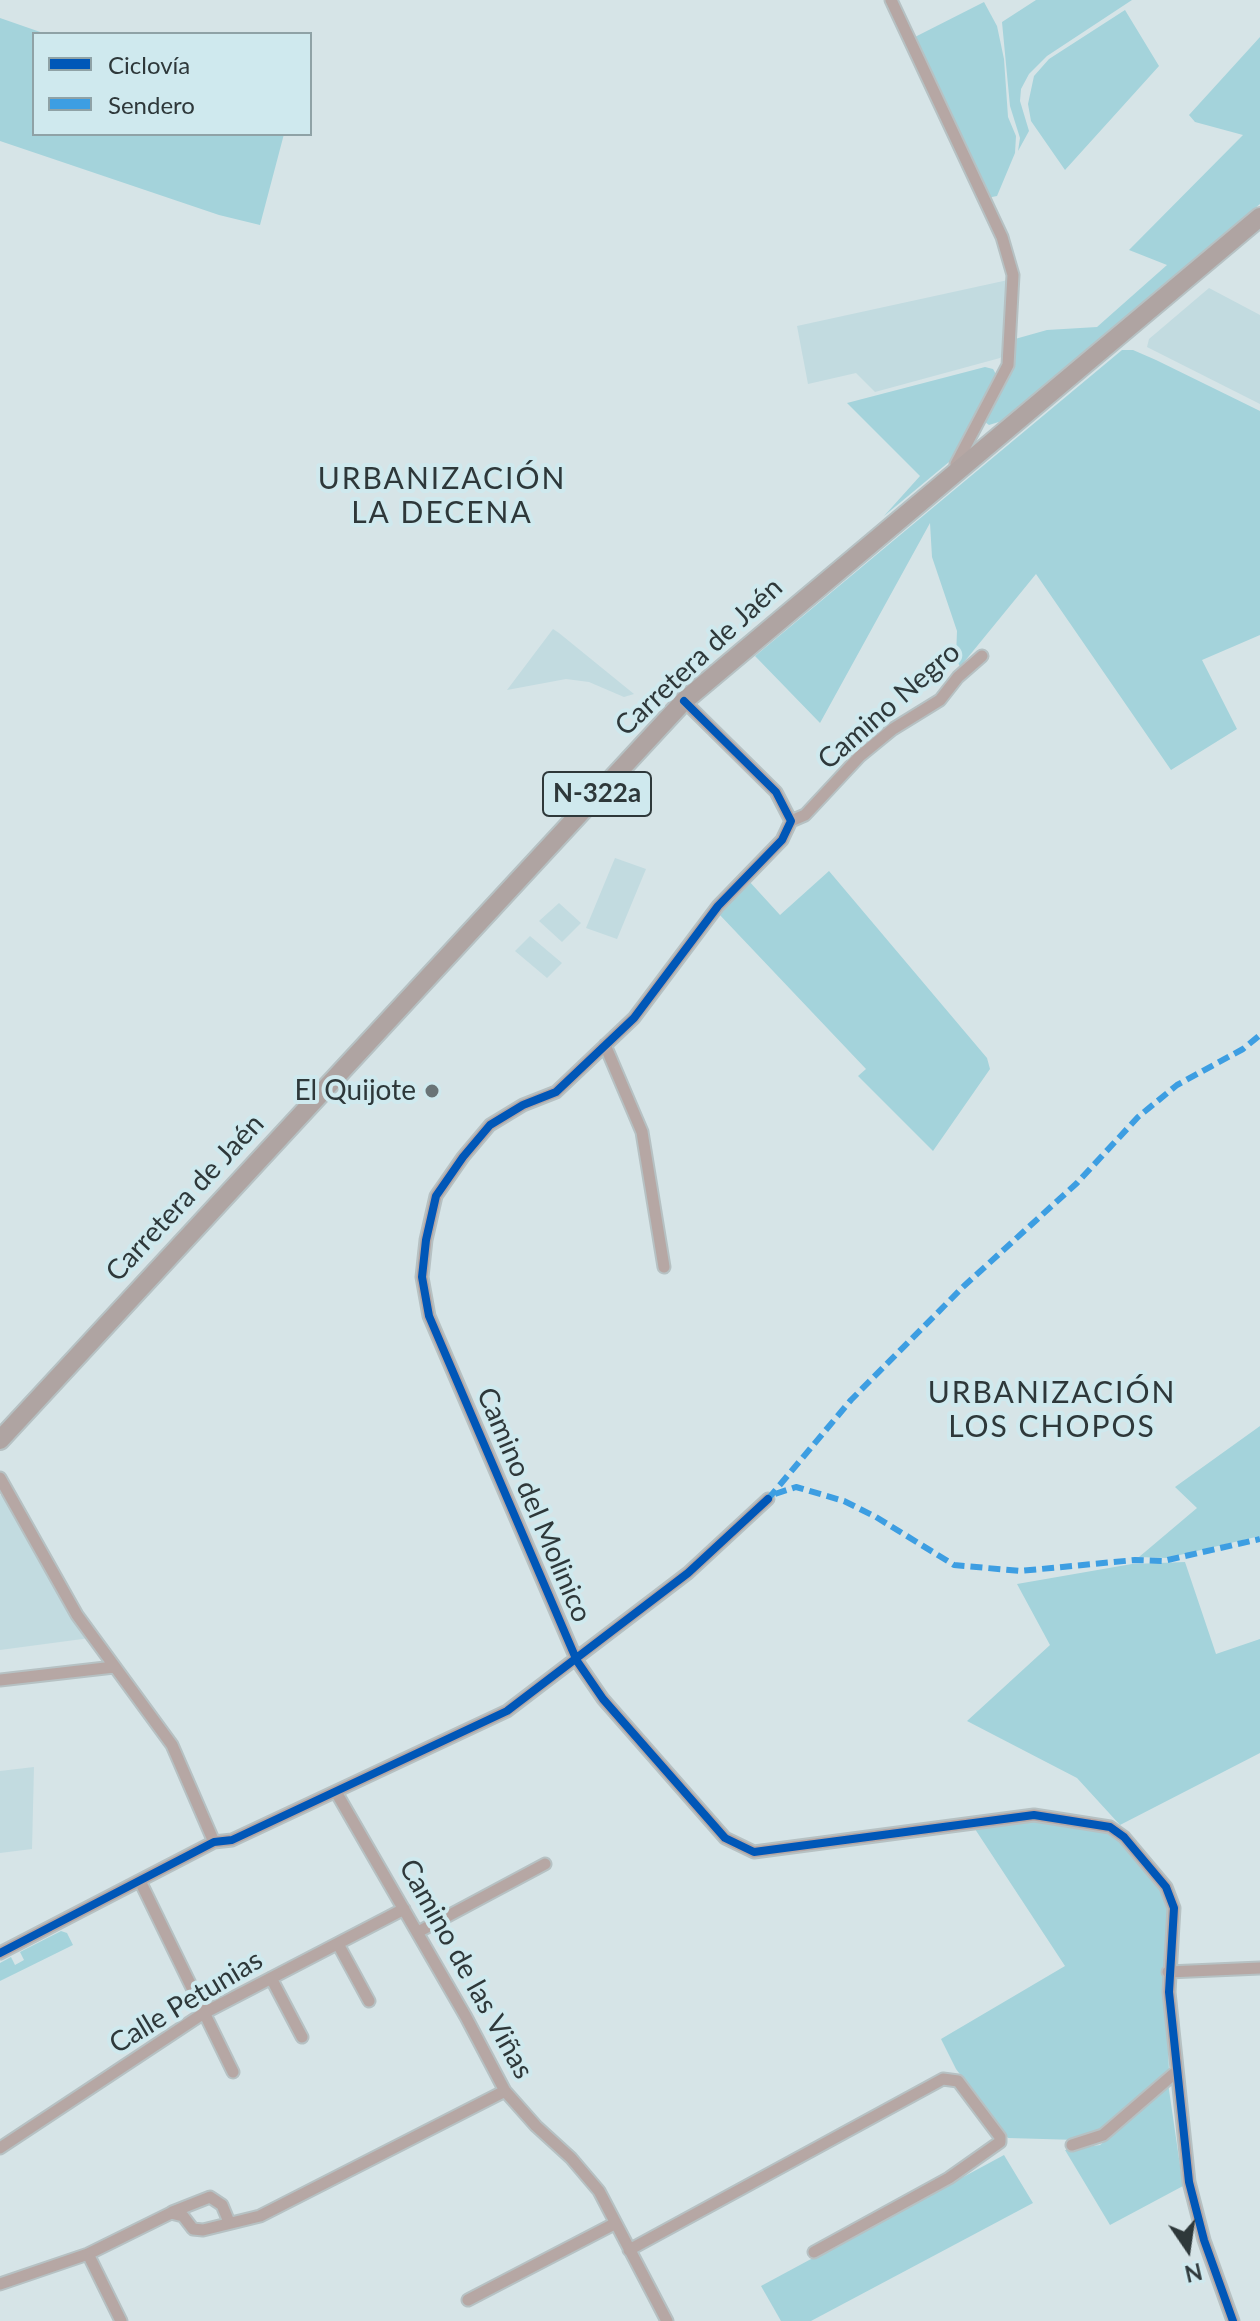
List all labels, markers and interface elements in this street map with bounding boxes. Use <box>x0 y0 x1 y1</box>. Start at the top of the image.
legend <box>32 32 312 136</box>
text: Ciclovía <box>108 50 190 79</box>
text: Sendero <box>108 90 195 119</box>
district label: URBANIZACIÓN LA DECENA <box>318 461 566 532</box>
street label: Carretera de Jaén <box>609 571 789 743</box>
street label: Camino Negro <box>811 635 967 777</box>
road number: N-322a <box>543 772 651 816</box>
place label: El Quijote <box>295 1074 416 1108</box>
marker: El Quijote <box>423 1082 441 1100</box>
street label: Carretera de Jaén <box>99 1108 271 1288</box>
district label: URBANIZACIÓN LOS CHOPOS <box>928 1375 1176 1446</box>
street label: Camino del Molinico <box>469 1383 599 1627</box>
street label: Camino de las Viñas <box>392 1853 540 2085</box>
street label: Calle Petunias <box>103 1943 269 2061</box>
north arrow <box>1148 2209 1228 2289</box>
text: N <box>1182 2258 1205 2288</box>

